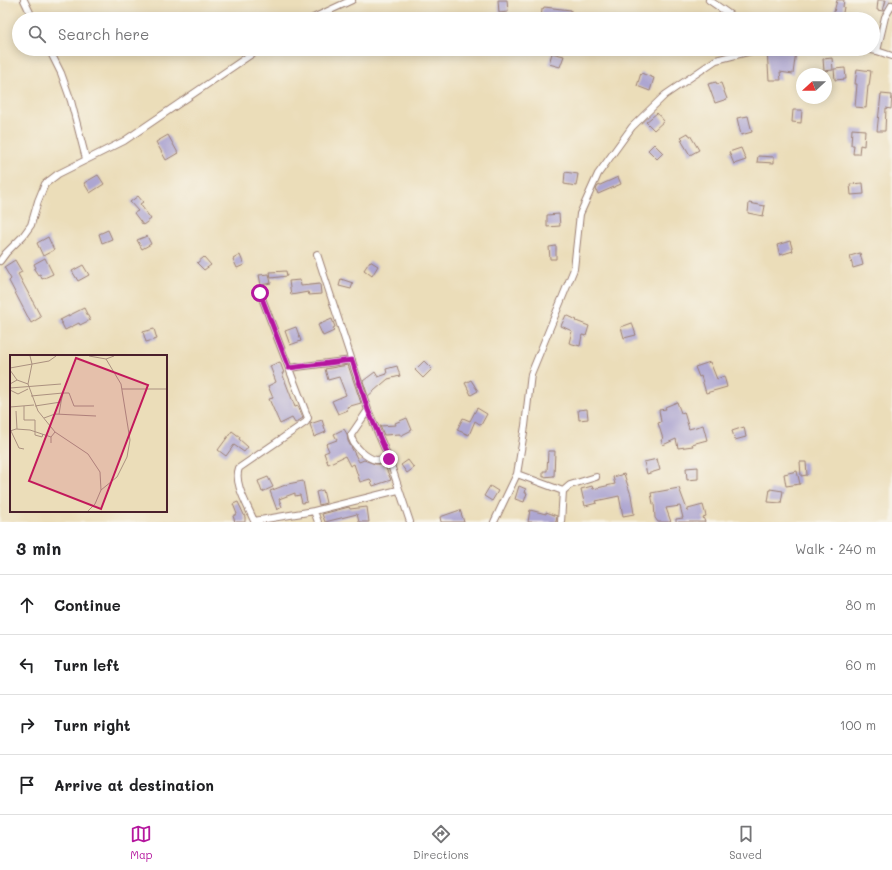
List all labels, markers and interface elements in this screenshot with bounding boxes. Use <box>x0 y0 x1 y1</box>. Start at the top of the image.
search box <box>12 12 880 56</box>
icon: search <box>26 23 48 45</box>
text: Search here <box>58 24 149 44</box>
north arrow <box>796 68 832 104</box>
route start <box>251 284 269 302</box>
inset map <box>10 355 167 512</box>
route end <box>380 450 398 468</box>
text: 3 min <box>16 537 61 559</box>
text: Walk · 240 m <box>795 540 876 557</box>
icon: ahead <box>16 594 38 616</box>
text: Continue <box>54 595 121 615</box>
text: 80 m <box>846 596 876 613</box>
icon: left <box>16 654 38 676</box>
text: Turn left <box>54 655 119 675</box>
text: 60 m <box>846 656 876 673</box>
icon: right <box>16 714 38 736</box>
text: Turn right <box>54 715 131 735</box>
text: 100 m <box>840 716 876 733</box>
icon: arrive <box>16 774 38 796</box>
text: Arrive at destination <box>54 775 214 795</box>
tab: Map <box>130 823 153 862</box>
tab: Directions <box>413 823 469 862</box>
tab: Saved <box>729 823 762 862</box>

